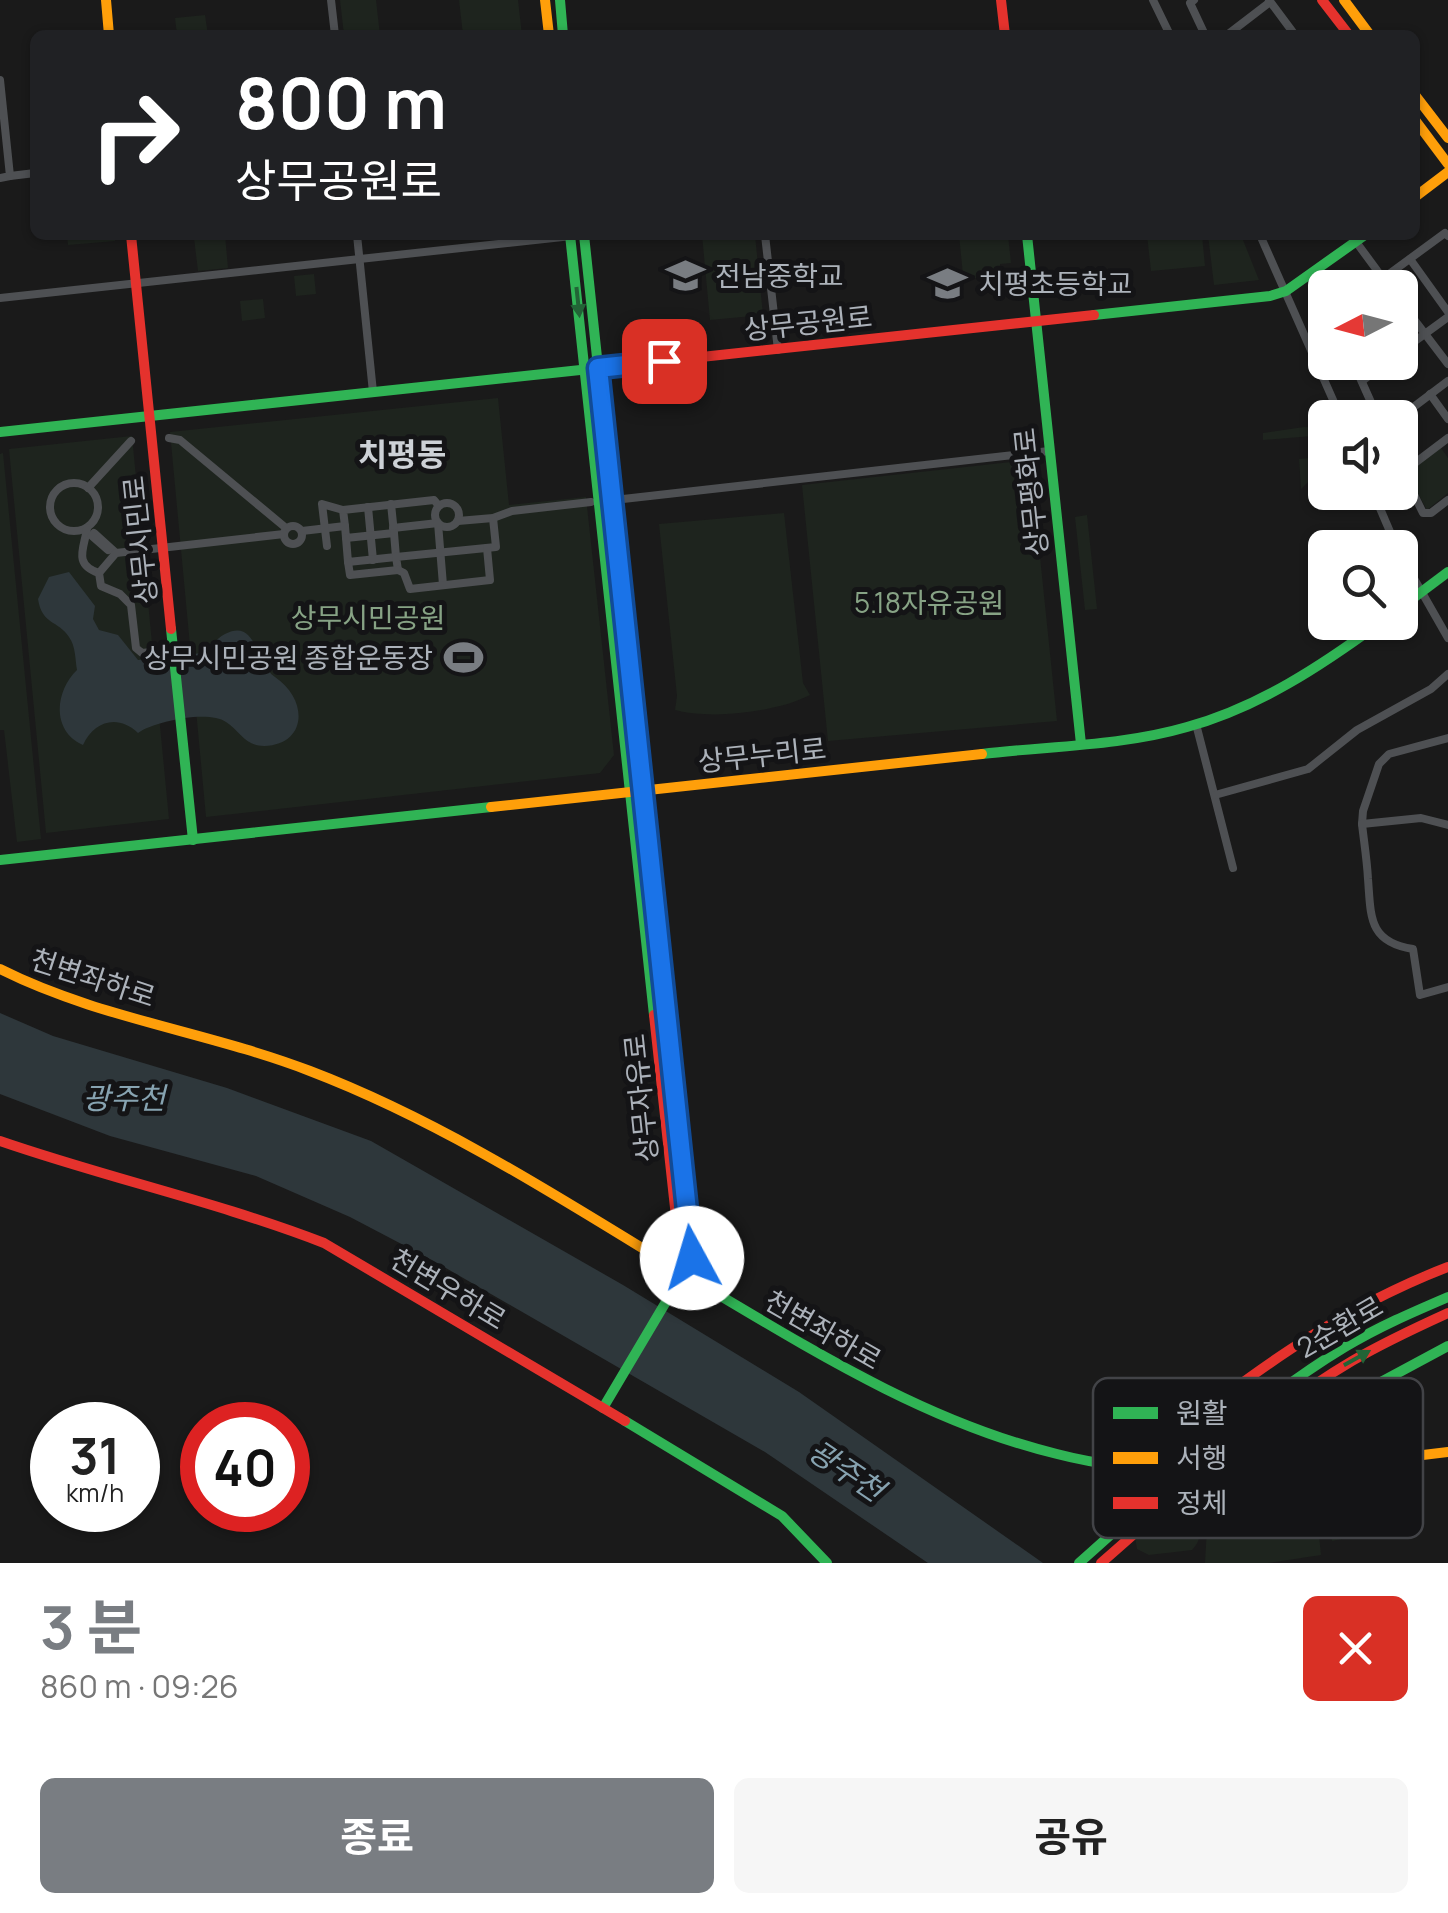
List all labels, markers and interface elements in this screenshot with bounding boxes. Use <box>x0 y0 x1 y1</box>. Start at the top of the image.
text: 800 m <box>235 54 447 150</box>
icon: right <box>70 70 200 200</box>
text: 상무공원로 <box>235 149 442 211</box>
school or university icon: 전남중학교 <box>664 255 706 297</box>
place label: 전남중학교 <box>715 256 844 294</box>
school or university icon: 치평초등학교 <box>927 263 969 305</box>
place label: 치평초등학교 <box>978 264 1133 302</box>
north arrow <box>1308 270 1418 380</box>
map controls <box>1308 270 1418 640</box>
one-way arrow <box>570 287 586 319</box>
street label: 상무공원로 <box>742 296 874 348</box>
pin <box>622 319 707 404</box>
icon: arrive <box>637 334 692 389</box>
button: sound <box>1308 400 1418 510</box>
street label: 상무평화로 <box>1004 426 1056 558</box>
district label: 치평동 <box>358 432 446 476</box>
street label: 상무시민로 <box>113 474 165 606</box>
button: search <box>1308 530 1418 640</box>
park label: 5.18자유공원 <box>854 583 1004 621</box>
park label: 상무시민공원 <box>291 598 445 636</box>
sports icon: 상무시민공원 종합운동장 <box>442 637 484 679</box>
place label: 상무시민공원 종합운동장 <box>144 638 433 676</box>
street label: 상무누리로 <box>696 728 828 780</box>
street label: 천변좌하로 <box>26 939 160 1015</box>
street label: 상무자유로 <box>614 1032 666 1164</box>
water label: 광주천 <box>83 1077 169 1118</box>
position arrow <box>640 1206 744 1310</box>
street label: 천변우하로 <box>384 1239 514 1338</box>
street label: 천변좌하로 <box>758 1280 889 1378</box>
street label: 2순환로 <box>1290 1286 1389 1366</box>
one-way arrow <box>1343 1349 1371 1367</box>
legend <box>1093 1378 1423 1538</box>
text: 원활 <box>1176 1393 1228 1431</box>
speed limit sign: 40 <box>180 1402 310 1532</box>
text: 31 <box>70 1421 120 1489</box>
water label: 광주천 <box>801 1430 895 1512</box>
text: 서행 <box>1176 1438 1228 1476</box>
text: km/h <box>66 1475 124 1510</box>
text: 정체 <box>1176 1483 1228 1521</box>
text: 3 분 <box>40 1585 142 1667</box>
button: close <box>1303 1596 1408 1701</box>
text: 860 m · 09:26 <box>40 1664 239 1708</box>
button: 종료 <box>40 1778 714 1893</box>
button: 공유 <box>734 1778 1408 1893</box>

